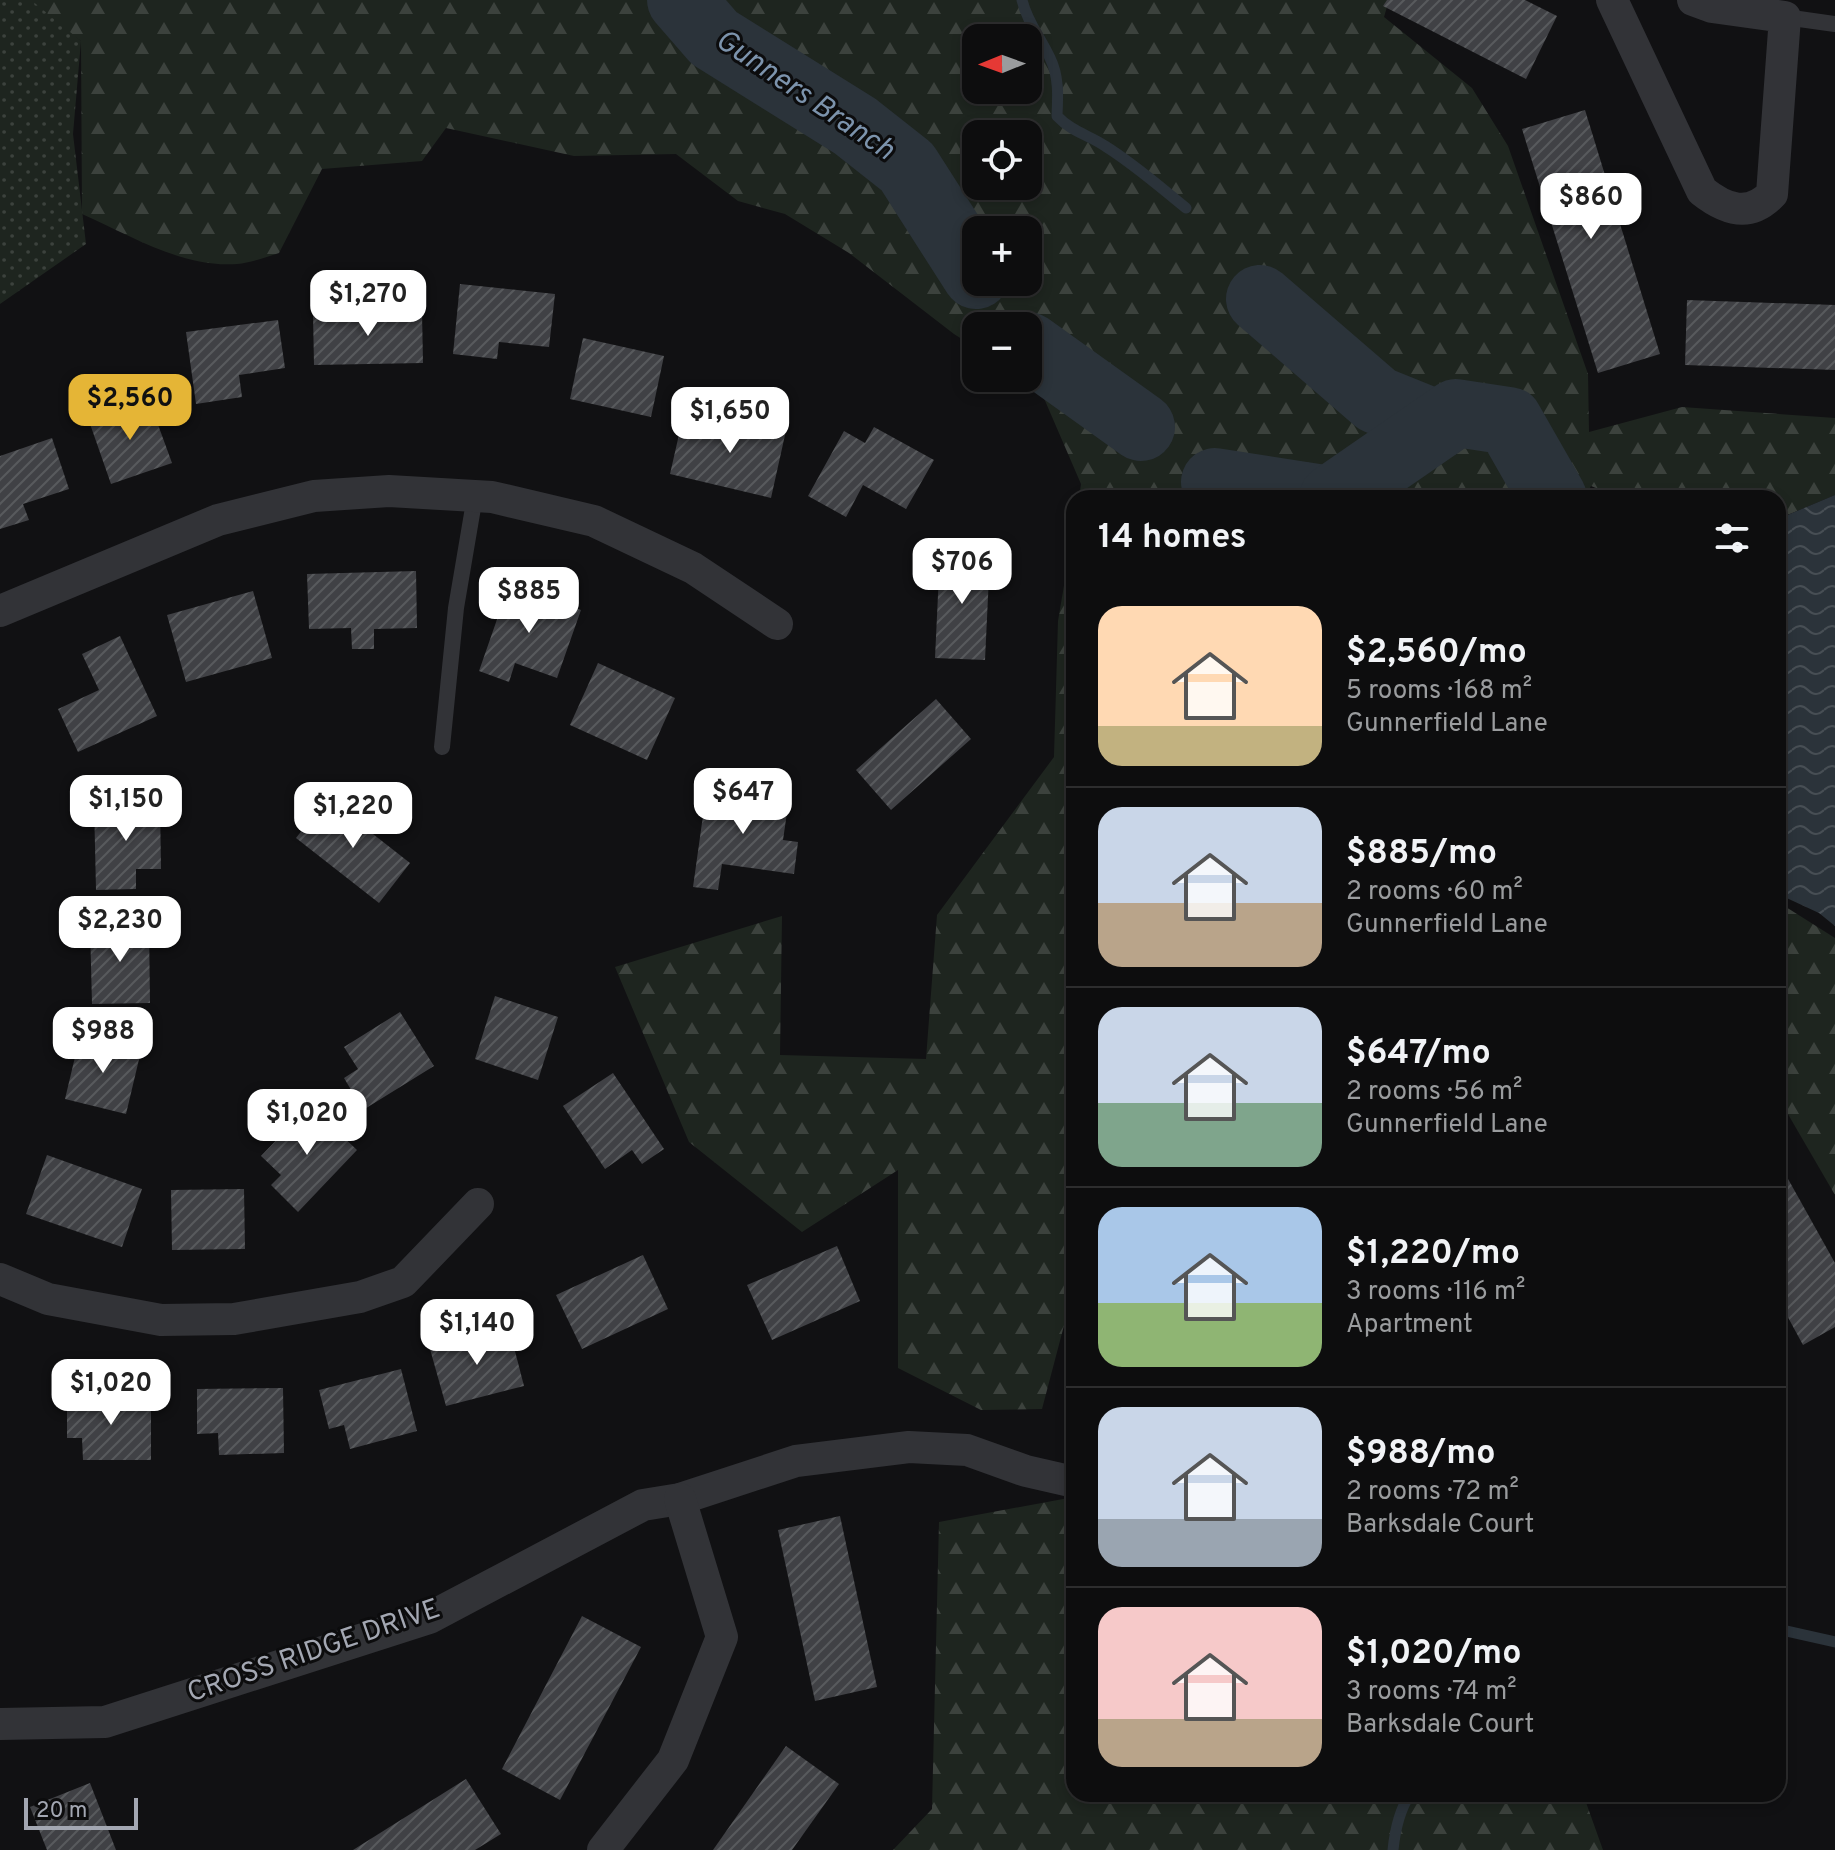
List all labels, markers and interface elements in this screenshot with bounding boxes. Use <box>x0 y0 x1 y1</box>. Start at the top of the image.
water label: Gunners Branch <box>707 22 901 170</box>
north arrow <box>962 24 1042 104</box>
map controls <box>962 24 1042 392</box>
button: locate <box>962 120 1042 200</box>
pin: $860 <box>1544 173 1638 241</box>
text: $860 <box>1558 182 1624 215</box>
button: + <box>962 216 1042 296</box>
pin: $1,270 <box>303 270 433 338</box>
text: $1,270 <box>328 279 408 312</box>
button: − <box>962 312 1042 392</box>
pin: $2,560 <box>65 374 195 442</box>
text: $2,560 <box>86 383 174 416</box>
pin: $1,650 <box>665 387 795 455</box>
text: $1,650 <box>689 396 771 429</box>
icon: filters <box>1710 516 1754 560</box>
text: 14 homes <box>1098 517 1247 560</box>
pin: $706 <box>915 538 1009 606</box>
text: $706 <box>931 547 993 580</box>
pin: $885 <box>482 567 576 635</box>
text: $885 <box>497 576 561 609</box>
text: $2,560/mo <box>1346 632 1527 675</box>
icon: home <box>1162 638 1258 734</box>
text: 5 rooms · 168 m² <box>1346 675 1532 708</box>
text: Gunnerfield Lane <box>1346 708 1548 741</box>
pin: $647 <box>696 768 790 836</box>
pin: $1,150 <box>61 775 191 843</box>
text: $647 <box>712 777 774 810</box>
pin: $1,220 <box>288 782 418 850</box>
text: $1,150 <box>88 784 164 817</box>
text: $1,220 <box>312 791 394 824</box>
text: $885/mo <box>1346 833 1497 876</box>
icon: home <box>1162 839 1258 935</box>
text: 2 rooms · 60 m² <box>1346 876 1523 909</box>
pin: $2,230 <box>55 896 185 964</box>
text: $2,230 <box>77 905 163 938</box>
text: Gunnerfield Lane <box>1346 909 1548 942</box>
pin: $988 <box>56 1007 150 1075</box>
text: $988 <box>71 1016 135 1049</box>
text: $647/mo <box>1346 1033 1491 1076</box>
icon: home <box>1162 1039 1258 1135</box>
text: 2 rooms · 56 m² <box>1346 1076 1522 1109</box>
pin: $1,020 <box>242 1089 372 1157</box>
text: $1,020 <box>266 1098 348 1131</box>
text: Gunnerfield Lane <box>1346 1109 1548 1142</box>
text: $1,220/mo <box>1346 1233 1520 1276</box>
icon: home <box>1162 1239 1258 1335</box>
text: 3 rooms · 116 m² <box>1346 1276 1525 1309</box>
pin: $1,140 <box>412 1299 542 1367</box>
text: $1,140 <box>438 1308 516 1341</box>
text: Apartment <box>1346 1309 1473 1342</box>
pin: $1,020 <box>46 1359 176 1427</box>
text: $1,020 <box>70 1368 152 1401</box>
text: $988/mo <box>1346 1433 1495 1476</box>
icon: home <box>1162 1439 1258 1535</box>
text: 2 rooms · 72 m² <box>1346 1476 1519 1509</box>
text: Barksdale Court <box>1346 1509 1534 1542</box>
street label: CROSS RIDGE DRIVE <box>183 1592 445 1712</box>
text: $1,020/mo <box>1346 1633 1521 1676</box>
icon: home <box>1162 1639 1258 1735</box>
text: 3 rooms · 74 m² <box>1346 1676 1517 1709</box>
text: Barksdale Court <box>1346 1709 1534 1742</box>
scale bar <box>24 1794 138 1830</box>
text: 20 m <box>36 1798 87 1825</box>

